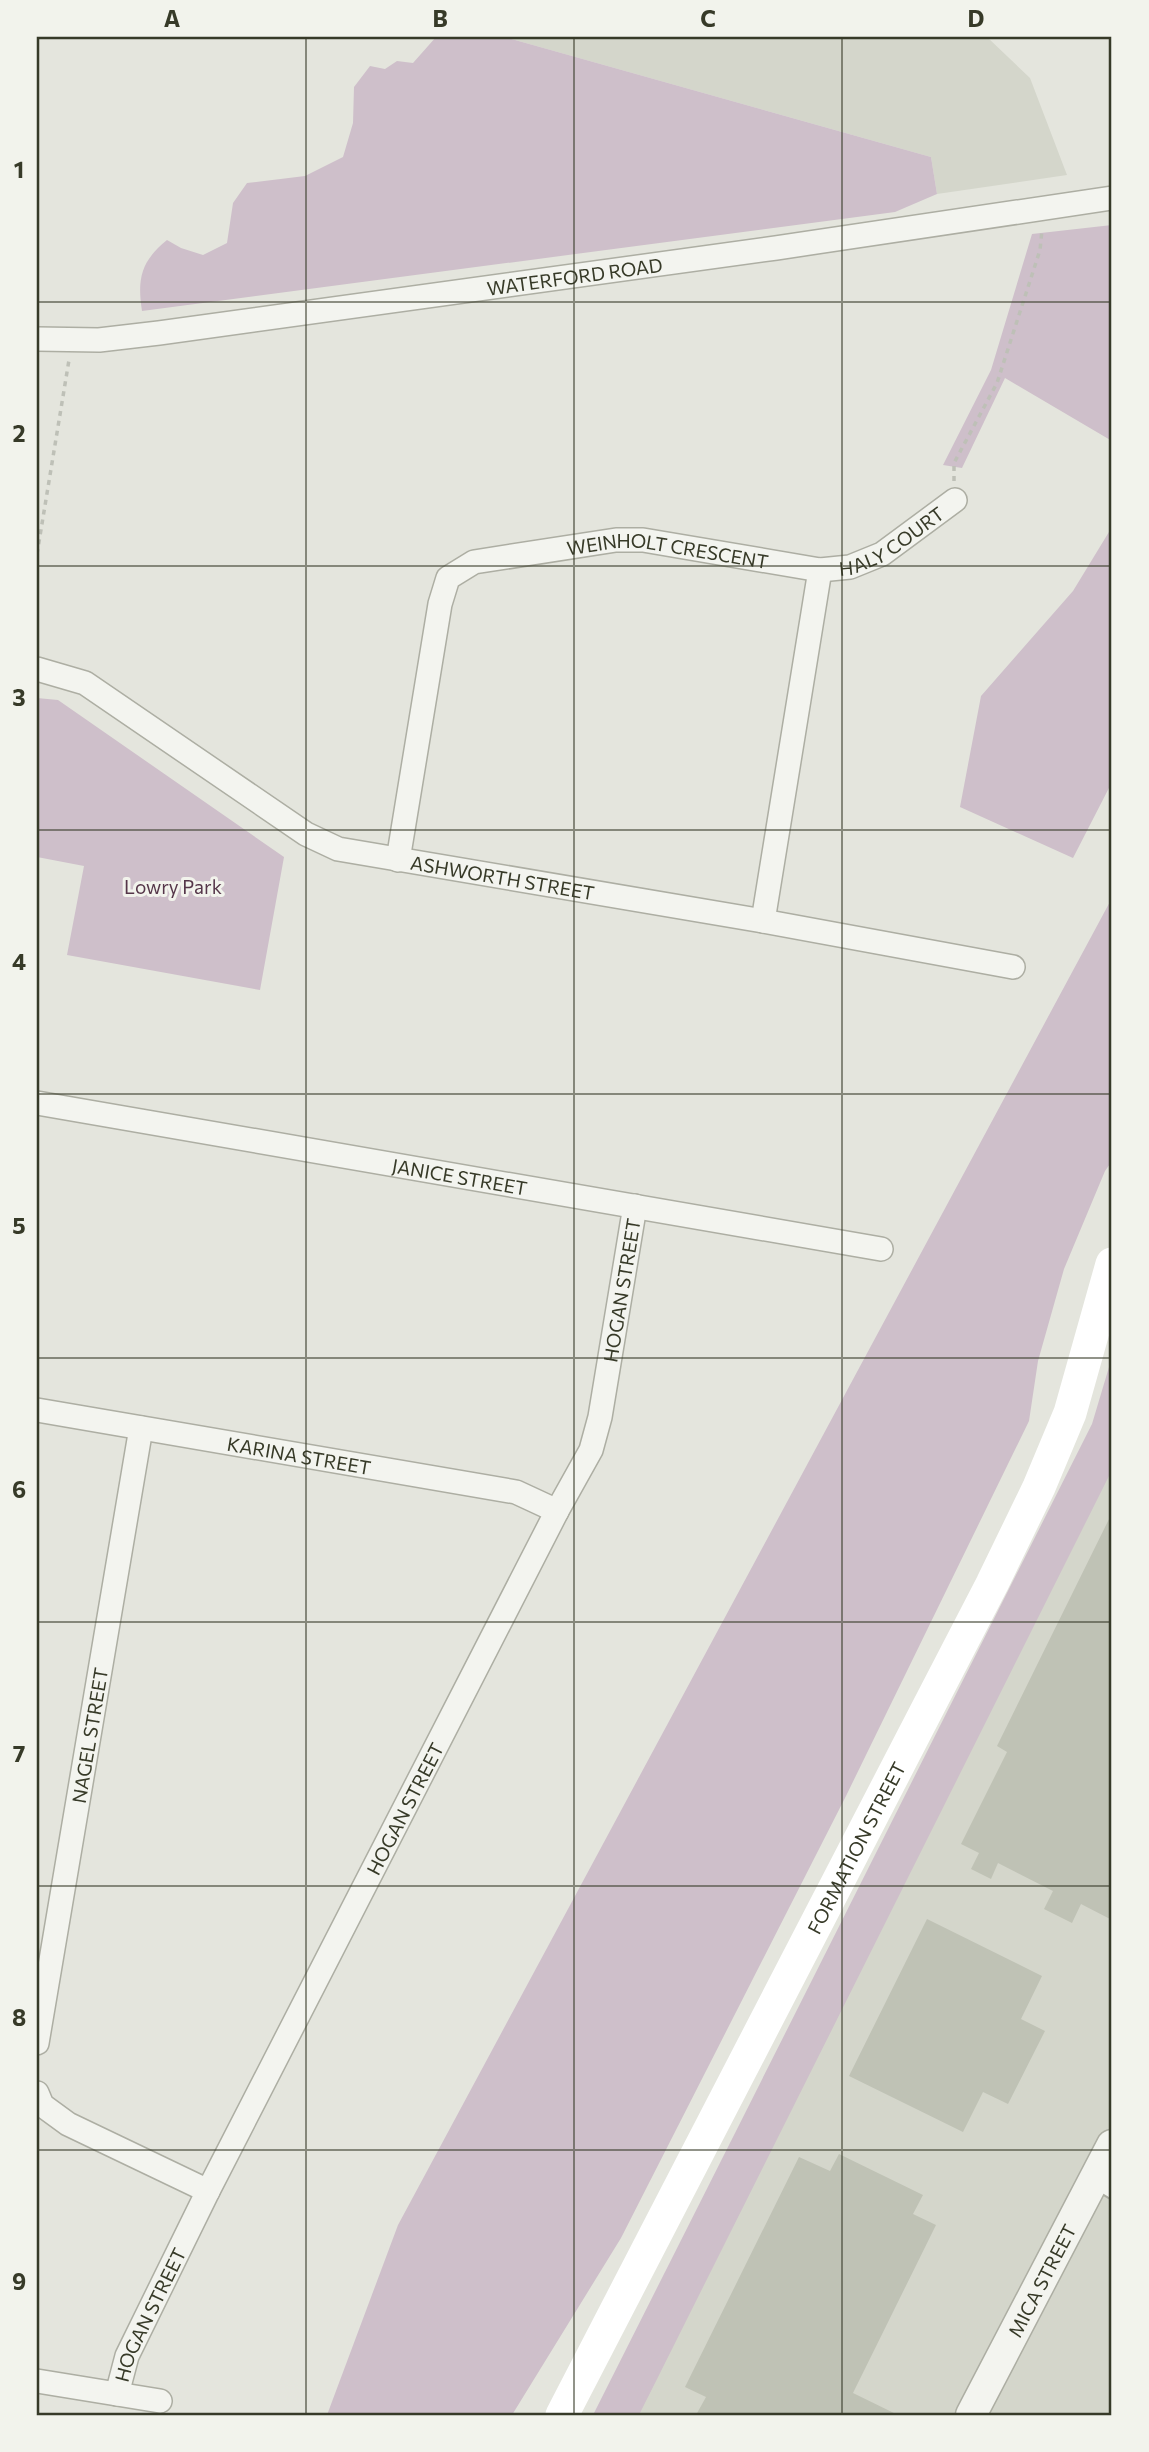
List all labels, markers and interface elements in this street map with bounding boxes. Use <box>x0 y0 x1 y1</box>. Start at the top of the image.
text: A <box>164 4 181 32</box>
text: B <box>432 4 448 32</box>
text: C <box>700 4 716 32</box>
text: D <box>968 4 985 32</box>
text: 1 <box>14 155 24 183</box>
street label: WATERFORD ROAD <box>485 252 664 299</box>
text: 2 <box>12 419 26 447</box>
street label: HALY COURT <box>838 501 948 580</box>
street label: WEINHOLT CRESCENT <box>565 529 770 573</box>
text: 3 <box>12 683 26 711</box>
street label: ASHWORTH STREET <box>409 850 596 904</box>
park label: Lowry Park <box>124 875 222 898</box>
text: 4 <box>12 947 26 975</box>
street label: JANICE STREET <box>390 1153 529 1199</box>
text: 5 <box>12 1211 26 1239</box>
street label: HOGAN STREET <box>598 1217 644 1364</box>
street label: KARINA STREET <box>225 1431 373 1479</box>
text: 6 <box>12 1475 26 1503</box>
street label: NAGEL STREET <box>66 1666 112 1805</box>
text: 7 <box>13 1739 25 1767</box>
street label: HOGAN STREET <box>361 1739 448 1878</box>
street label: FORMATION STREET <box>802 1758 910 1937</box>
text: 8 <box>12 2003 26 2031</box>
street label: MICA STREET <box>1002 2220 1080 2340</box>
street label: HOGAN STREET <box>109 2244 190 2384</box>
text: 9 <box>12 2267 26 2295</box>

